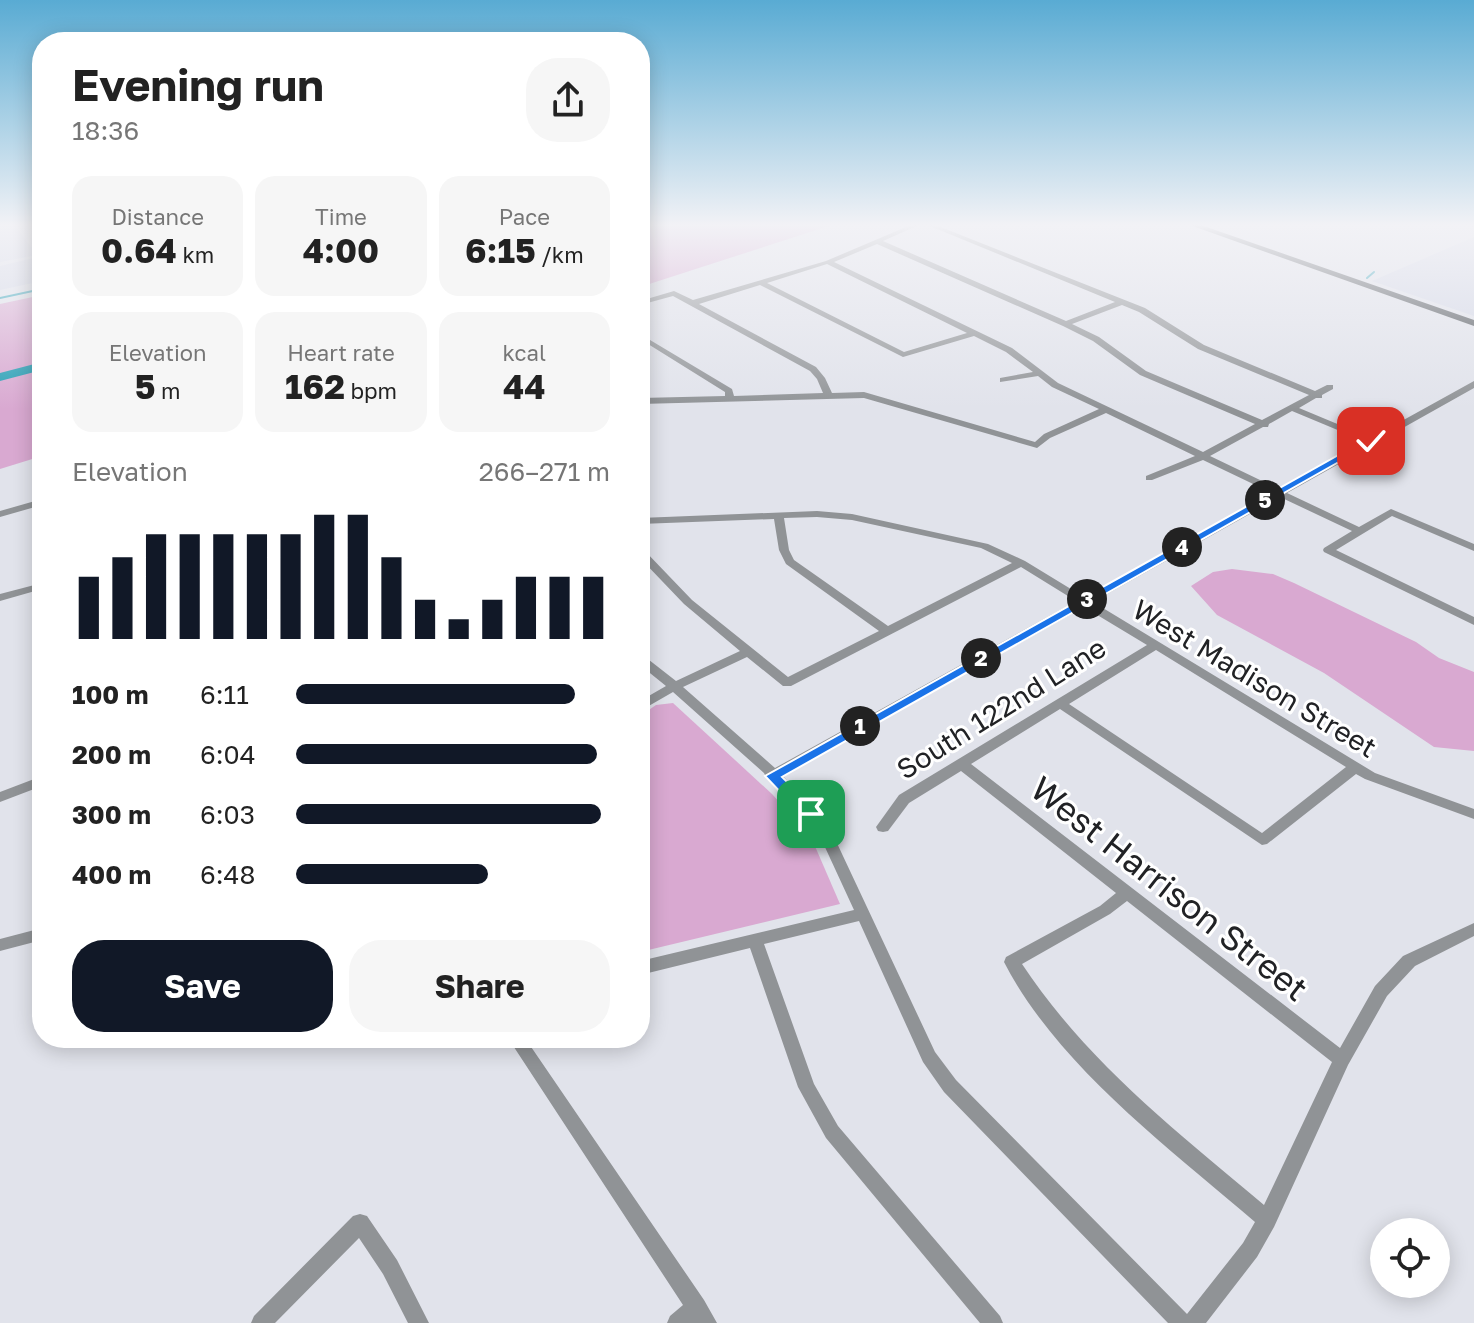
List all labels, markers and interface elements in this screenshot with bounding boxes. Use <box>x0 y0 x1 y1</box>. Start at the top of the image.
text: Evening run <box>72 58 324 111</box>
button: share <box>526 58 610 142</box>
text: 18:36 <box>72 115 139 146</box>
text: Distance <box>111 203 204 230</box>
text: Time <box>315 203 367 230</box>
text: Pace <box>499 203 550 230</box>
text: 0.64 <box>101 230 177 270</box>
text: 4:00 <box>303 230 379 270</box>
text: 6:15 <box>465 230 536 270</box>
text: km <box>177 241 214 268</box>
text: /km <box>536 241 584 268</box>
text: Elevation <box>109 339 207 366</box>
text: Heart rate <box>287 339 395 366</box>
text: kcal <box>503 339 546 366</box>
text: 5 <box>135 366 156 406</box>
text: 162 <box>285 366 345 406</box>
text: 44 <box>503 366 546 406</box>
text: m <box>156 377 181 404</box>
text: bpm <box>345 377 397 404</box>
pin <box>1337 407 1405 475</box>
icon: check <box>1349 419 1393 463</box>
text: Elevation <box>72 456 188 487</box>
text: 266–271 m <box>479 456 610 487</box>
pin: 5 <box>1245 480 1285 520</box>
text: 5 <box>1258 486 1272 513</box>
pin: 4 <box>1162 527 1202 567</box>
text: 4 <box>1175 533 1189 560</box>
pin: 3 <box>1067 579 1107 619</box>
text: 3 <box>1080 585 1094 612</box>
street label: West Madison Street <box>1127 592 1383 764</box>
street label: South 122nd Lane <box>890 630 1112 786</box>
pin: 2 <box>961 638 1001 678</box>
text: 100 m <box>72 679 148 710</box>
text: 6:11 <box>200 679 249 710</box>
pin: 1 <box>840 706 880 746</box>
text: 1 <box>854 712 866 739</box>
text: 200 m <box>72 739 151 770</box>
text: 6:04 <box>200 739 256 770</box>
street label: West Harrison Street <box>1024 767 1316 1009</box>
pin <box>777 780 845 848</box>
icon: arrive <box>789 792 833 836</box>
text: 300 m <box>72 799 151 830</box>
text: 6:03 <box>200 799 255 830</box>
text: 400 m <box>72 859 151 890</box>
text: 6:48 <box>200 859 255 890</box>
button: Save <box>72 940 333 1032</box>
button: Share <box>349 940 610 1032</box>
map controls <box>1370 1218 1450 1298</box>
button: locate <box>1370 1218 1450 1298</box>

